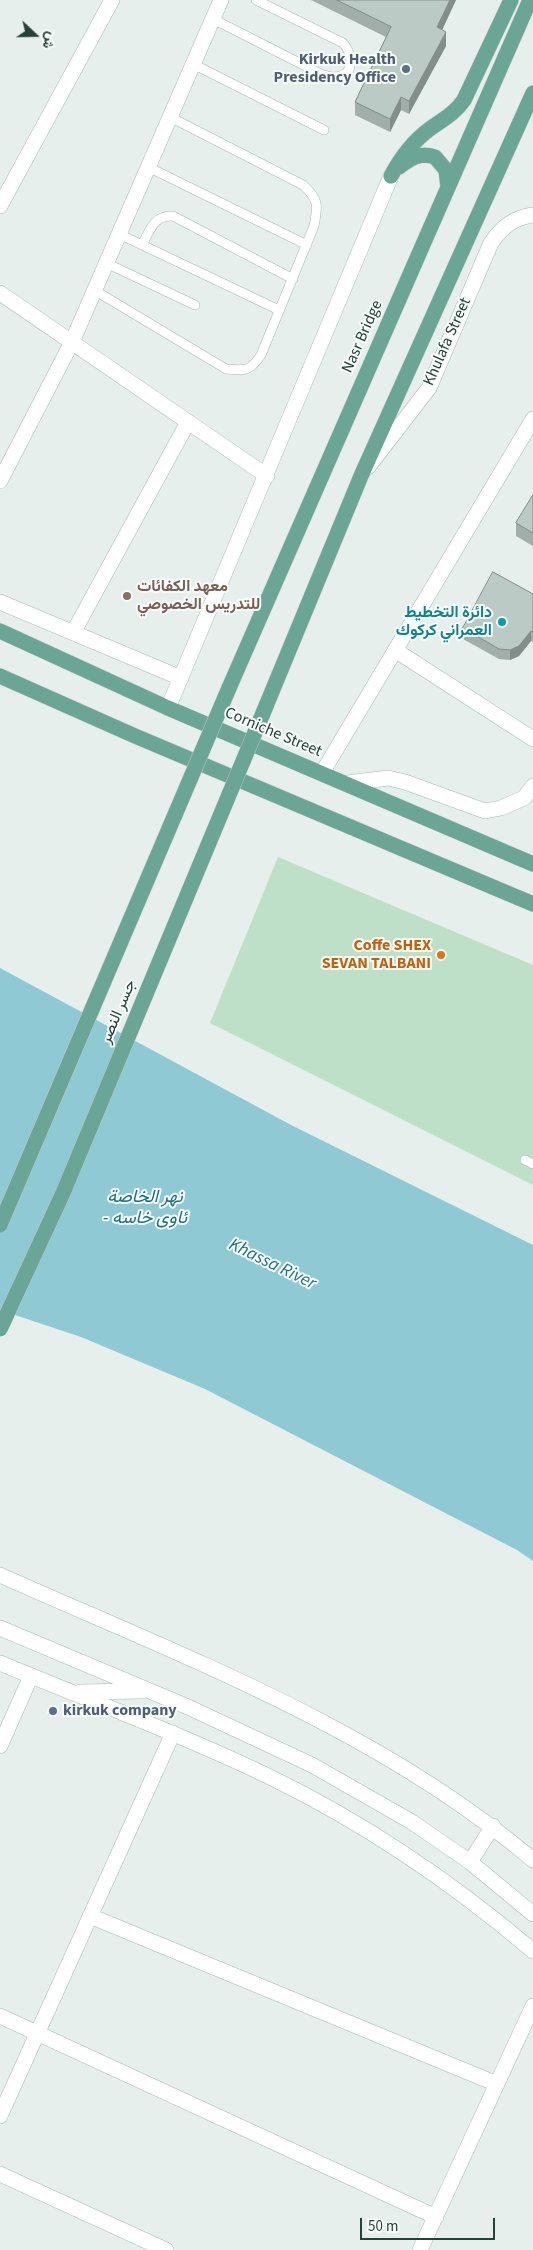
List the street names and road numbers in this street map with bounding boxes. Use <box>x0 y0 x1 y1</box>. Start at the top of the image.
street label: Khulafa Street <box>420 295 476 389</box>
street label: Nasr Bridge <box>338 298 388 376</box>
street label: Corniche Street <box>222 704 324 762</box>
street label: جسر النصر <box>97 977 141 1047</box>

